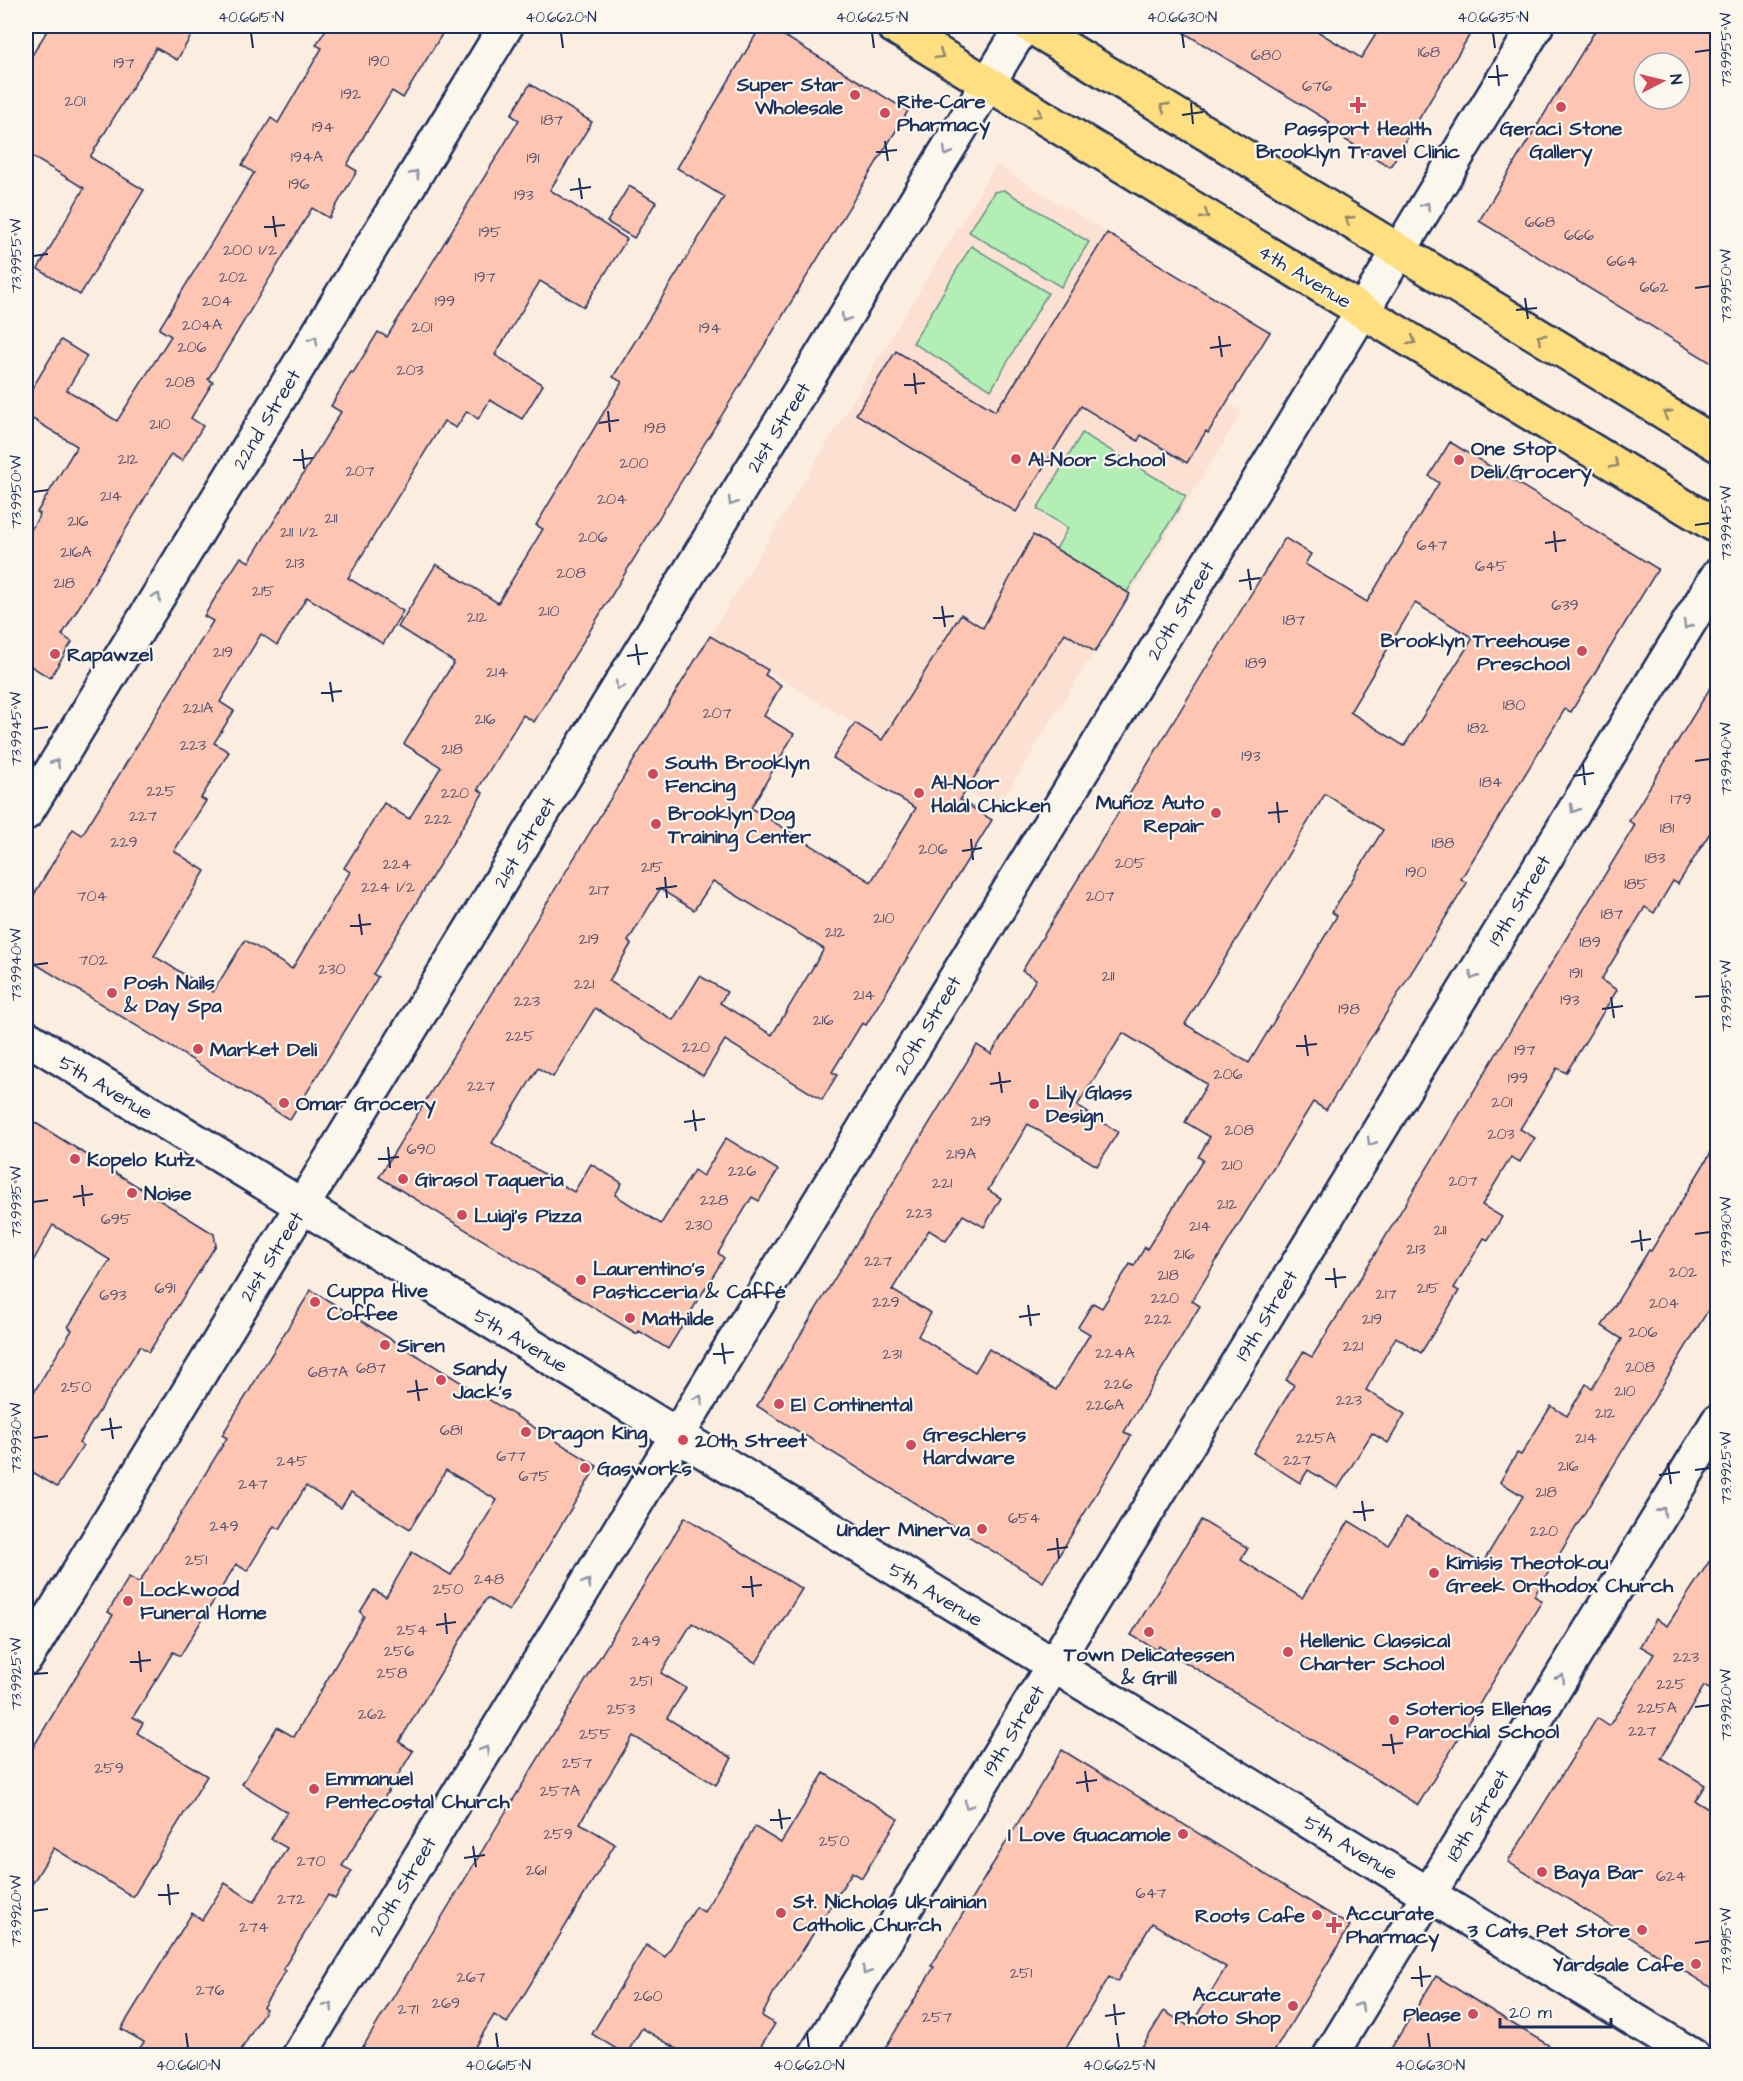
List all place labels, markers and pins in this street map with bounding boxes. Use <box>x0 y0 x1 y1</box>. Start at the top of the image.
place label: Super Star Wholesale <box>736 71 844 122</box>
marker: Super Star Wholesale <box>848 88 862 102</box>
place label: Rite-Care Pharmacy <box>897 88 990 140</box>
marker: Passport Health Brooklyn Travel Clinic <box>1349 96 1367 114</box>
marker: Geraci Stone Gallery <box>1554 100 1568 114</box>
marker: Rite-Care Pharmacy <box>878 106 892 120</box>
place label: Passport Health Brooklyn Travel Clinic <box>1256 115 1460 167</box>
place label: Geraci Stone Gallery <box>1500 115 1622 167</box>
place label: One Stop Deli/Grocery <box>1471 435 1592 487</box>
place label: Al-Noor School <box>1028 446 1165 474</box>
marker: Al-Noor School <box>1009 452 1023 466</box>
marker: One Stop Deli/Grocery <box>1452 453 1466 467</box>
place label: Brooklyn Treehouse Preschool <box>1381 627 1570 678</box>
place label: Rapawzel <box>67 641 153 669</box>
marker: Brooklyn Treehouse Preschool <box>1575 644 1589 658</box>
marker: Rapawzel <box>48 647 62 661</box>
place label: South Brooklyn Fencing <box>664 749 809 801</box>
marker: South Brooklyn Fencing <box>646 767 660 781</box>
place label: Al-Noor Halal Chicken <box>931 769 1051 820</box>
marker: Al-Noor Halal Chicken <box>912 786 926 800</box>
place label: Muñoz Auto Repair <box>1096 789 1205 840</box>
place label: Brooklyn Dog Training Center <box>667 800 812 852</box>
marker: Muñoz Auto Repair <box>1209 806 1223 820</box>
marker: Brooklyn Dog Training Center <box>649 817 663 831</box>
place label: Posh Nails & Day Spa <box>123 969 223 1021</box>
marker: Posh Nails & Day Spa <box>105 986 119 1000</box>
place label: Market Deli <box>210 1036 318 1064</box>
marker: Market Deli <box>191 1042 205 1056</box>
place label: Lily Glass Design <box>1046 1079 1132 1131</box>
place label: Omar Grocery <box>296 1090 436 1119</box>
marker: Omar Grocery <box>277 1096 291 1110</box>
marker: Lily Glass Design <box>1027 1097 1041 1111</box>
place label: Kopelo Kutz <box>87 1146 196 1174</box>
marker: Kopelo Kutz <box>68 1152 82 1166</box>
place label: Girasol Taqueria <box>415 1166 564 1194</box>
marker: Girasol Taqueria <box>396 1172 410 1186</box>
place label: Noise <box>144 1180 192 1208</box>
marker: Noise <box>125 1186 139 1200</box>
place label: Luigi's Pizza <box>474 1202 582 1231</box>
marker: Luigi's Pizza <box>455 1208 469 1222</box>
place label: Laurentino's Pasticceria & Caffé <box>593 1255 786 1306</box>
marker: Laurentino's Pasticceria & Caffé <box>574 1273 588 1287</box>
place label: Cuppa Hive Coffee <box>327 1277 428 1328</box>
marker: Cuppa Hive Coffee <box>308 1295 322 1309</box>
place label: Mathilde <box>642 1305 714 1333</box>
marker: Mathilde <box>623 1311 637 1325</box>
place label: Siren <box>396 1332 445 1360</box>
marker: Siren <box>378 1338 392 1352</box>
place label: Sandy Jack's <box>452 1355 512 1406</box>
marker: Sandy Jack's <box>434 1373 448 1387</box>
place label: El Continental <box>791 1391 913 1419</box>
marker: El Continental <box>772 1397 786 1411</box>
place label: Dragon King <box>538 1419 648 1448</box>
place label: Greschlers Hardware <box>923 1421 1026 1472</box>
marker: Dragon King <box>519 1425 533 1439</box>
place label: 20th Street <box>694 1427 808 1455</box>
marker: 20th Street <box>676 1433 690 1447</box>
marker: Greschlers Hardware <box>904 1438 918 1452</box>
place label: Gasworks <box>597 1455 692 1483</box>
marker: Gasworks <box>578 1461 592 1475</box>
place label: Under Minerva <box>837 1516 971 1544</box>
marker: Under Minerva <box>975 1522 989 1536</box>
place label: Kimisis Theotokou Greek Orthodox Church <box>1446 1549 1674 1600</box>
marker: Kimisis Theotokou Greek Orthodox Church <box>1427 1566 1441 1580</box>
place label: Lockwood Funeral Home <box>140 1576 267 1627</box>
marker: Lockwood Funeral Home <box>121 1594 135 1608</box>
marker: Town Delicatessen & Grill <box>1142 1625 1156 1639</box>
place label: Hellenic Classical Charter School <box>1300 1627 1450 1678</box>
place label: Town Delicatessen & Grill <box>1063 1641 1234 1692</box>
marker: Hellenic Classical Charter School <box>1281 1645 1295 1659</box>
place label: Soterios Ellenas Parochial School <box>1405 1695 1559 1746</box>
marker: Soterios Ellenas Parochial School <box>1387 1713 1401 1727</box>
place label: Emmanuel Pentecostal Church <box>326 1765 511 1816</box>
marker: Emmanuel Pentecostal Church <box>307 1782 321 1796</box>
place label: I Love Guacamole <box>1008 1821 1171 1849</box>
marker: I Love Guacamole <box>1176 1827 1190 1841</box>
place label: Baya Bar <box>1554 1859 1644 1888</box>
marker: Baya Bar <box>1535 1865 1549 1879</box>
place label: St. Nicholas Ukrainian Catholic Church <box>792 1888 986 1939</box>
place label: Accurate Pharmacy <box>1346 1900 1439 1952</box>
place label: Roots Cafe <box>1195 1902 1305 1930</box>
marker: St. Nicholas Ukrainian Catholic Church <box>774 1906 788 1920</box>
marker: Roots Cafe <box>1310 1908 1324 1922</box>
place label: 3 Cats Pet Store <box>1467 1917 1630 1945</box>
marker: Accurate Pharmacy <box>1327 1918 1341 1932</box>
marker: 3 Cats Pet Store <box>1635 1923 1649 1937</box>
place label: Yardsale Cafe <box>1553 1951 1684 1979</box>
marker: Yardsale Cafe <box>1689 1957 1703 1971</box>
place label: Accurate Photo Shop <box>1175 1981 1282 2032</box>
marker: Accurate Photo Shop <box>1286 1999 1300 2013</box>
place label: Please <box>1403 2001 1461 2029</box>
marker: Please <box>1466 2007 1480 2021</box>

